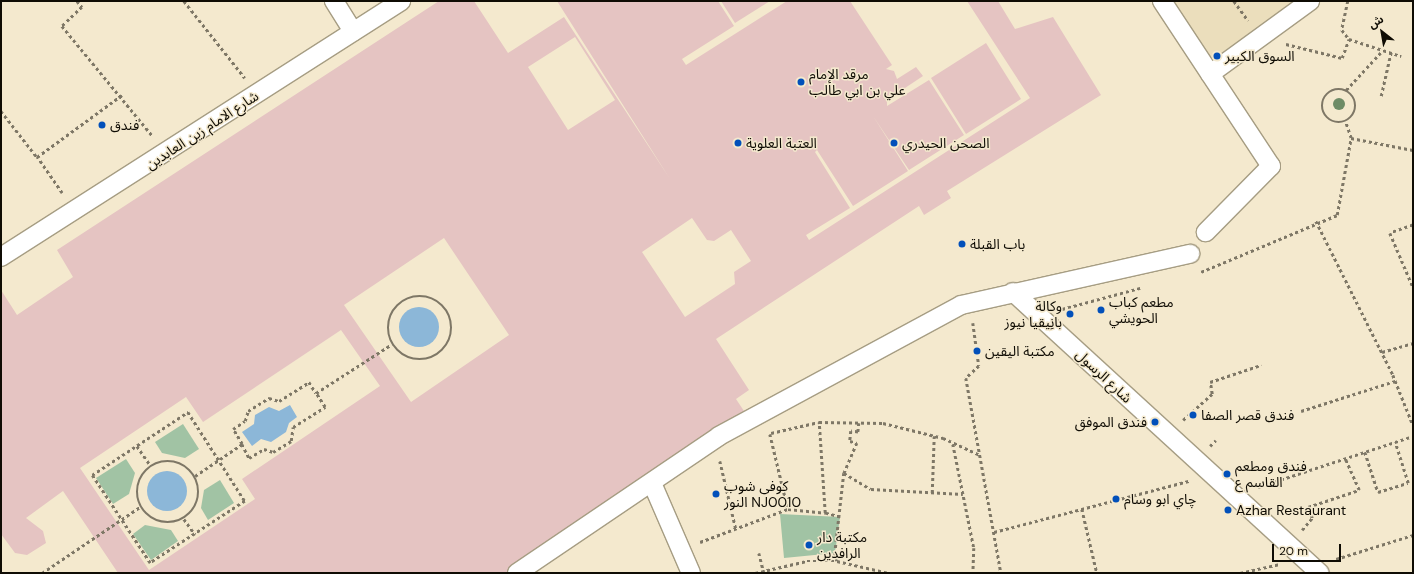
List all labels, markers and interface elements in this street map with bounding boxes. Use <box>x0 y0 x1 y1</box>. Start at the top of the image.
north arrow <box>1362 12 1402 52</box>
text: ش <box>1366 12 1386 32</box>
place label: السوق الكبير <box>1225 48 1295 64</box>
marker: السوق الكبير <box>1212 51 1222 61</box>
place label: مرقد الإمام علي بن ابي طالب <box>809 66 906 98</box>
marker: مرقد الإمام علي بن ابي طالب <box>796 77 806 87</box>
street label: شارع الامام زين العابدين <box>142 87 262 173</box>
place label: فندق <box>110 117 139 133</box>
marker: فندق <box>97 120 107 130</box>
place label: العتبة العلوية <box>746 135 817 151</box>
place label: الصحن الحيدري <box>902 135 989 151</box>
marker: العتبة العلوية <box>733 138 743 148</box>
marker: الصحن الحيدري <box>889 138 899 148</box>
place label: باب القبلة <box>970 236 1025 252</box>
marker: باب القبلة <box>957 239 967 249</box>
place label: مطعم كباب الحويشي <box>1109 294 1174 326</box>
place label: وكالة بانِيقيا نيوز <box>1004 298 1062 330</box>
marker: مطعم كباب الحويشي <box>1096 305 1106 315</box>
marker: وكالة بانِيقيا نيوز <box>1065 309 1075 319</box>
place label: مكتبة اليقين <box>985 343 1055 359</box>
marker: مكتبة اليقين <box>972 346 982 356</box>
street label: شارع الرسول <box>1073 346 1135 406</box>
place label: فندق قصر الصفا <box>1201 407 1294 423</box>
marker: فندق قصر الصفا <box>1188 410 1198 420</box>
place label: فندق الموفق <box>1075 414 1147 430</box>
marker: فندق الموفق <box>1150 417 1160 427</box>
place label: فندق ومطعم القاسم ع <box>1235 458 1307 490</box>
marker: فندق ومطعم القاسم ع <box>1222 469 1232 479</box>
place label: کوفی شوب النور NJ0010 <box>724 478 801 510</box>
marker: کوفی شوب النور NJ0010 <box>711 489 721 499</box>
place label: چاي ابو وسام <box>1124 491 1196 507</box>
marker: چاي ابو وسام <box>1111 494 1121 504</box>
place label: Azhar Restaurant <box>1236 502 1346 518</box>
marker: Azhar Restaurant <box>1223 505 1233 515</box>
place label: مكتبة دار الرافدين <box>817 529 867 562</box>
scale bar <box>1274 536 1343 562</box>
marker: مكتبة دار الرافدين <box>804 540 814 550</box>
text: 20 m <box>1279 543 1308 559</box>

